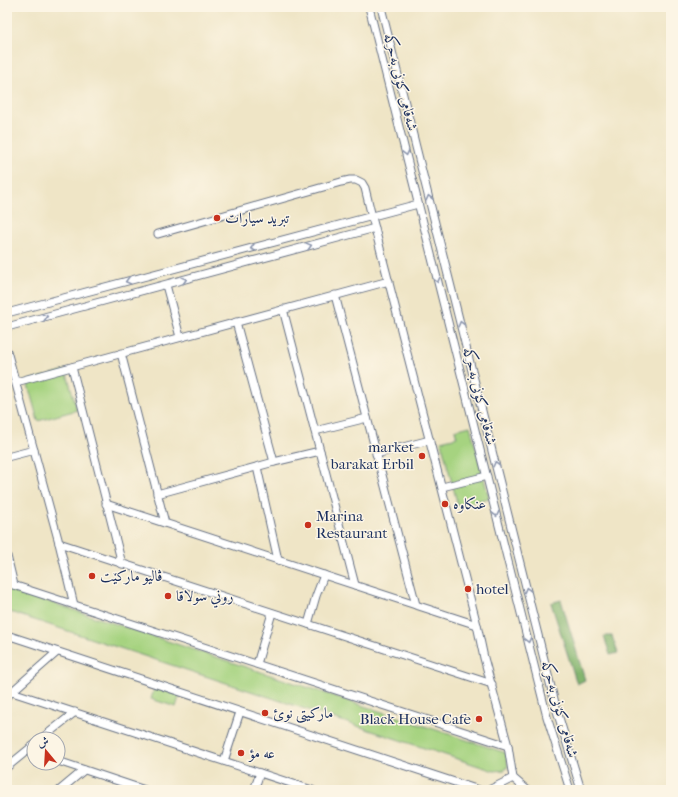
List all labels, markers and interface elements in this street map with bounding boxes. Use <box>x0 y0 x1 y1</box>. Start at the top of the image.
street label: شەقامی کۆنی بەحرکە <box>380 31 422 133</box>
one-way arrow <box>401 150 409 157</box>
one-way arrow <box>426 195 434 202</box>
place label: تبريد سيارات <box>225 209 289 227</box>
marker: تبريد سيارات <box>212 213 222 223</box>
one-way arrow <box>305 242 312 251</box>
one-way arrow <box>250 243 257 252</box>
one-way arrow <box>125 276 132 285</box>
one-way arrow <box>180 276 187 285</box>
one-way arrow <box>432 276 441 283</box>
one-way arrow <box>41 314 48 322</box>
one-way arrow <box>457 321 466 328</box>
street label: شەقامی کۆنی بەحرکە <box>459 345 501 447</box>
place label: market barakat Erbil <box>330 438 415 473</box>
marker: market barakat Erbil <box>417 451 427 461</box>
one-way arrow <box>492 461 501 468</box>
place label: عنكاوه <box>453 495 486 513</box>
marker: عنكاوه <box>440 499 450 509</box>
place label: Marina Restaurant <box>316 507 388 542</box>
one-way arrow <box>491 510 500 517</box>
marker: Marina Restaurant <box>303 520 313 530</box>
place label: ڤالیو مارکێت <box>100 567 162 585</box>
marker: ڤالیو مارکێت <box>87 571 97 581</box>
place label: hotel <box>476 580 509 598</box>
marker: hotel <box>463 584 473 594</box>
place label: روني سولاقا <box>176 587 233 608</box>
one-way arrow <box>524 587 532 593</box>
marker: روني سولاقا <box>163 591 173 601</box>
one-way arrow <box>523 637 531 644</box>
street label: شەقامی کۆنی بەحرکە <box>538 658 582 760</box>
place label: مارکیتی نوئ <box>273 704 333 724</box>
marker: مارکیتی نوئ <box>260 708 270 718</box>
place label: Black House Cafe <box>360 710 472 728</box>
marker: Black House Cafe <box>474 714 484 724</box>
north arrow <box>26 731 66 771</box>
text: ش <box>36 734 50 750</box>
place label: عه مؤ <box>247 744 275 762</box>
marker: عه مؤ <box>236 748 246 758</box>

